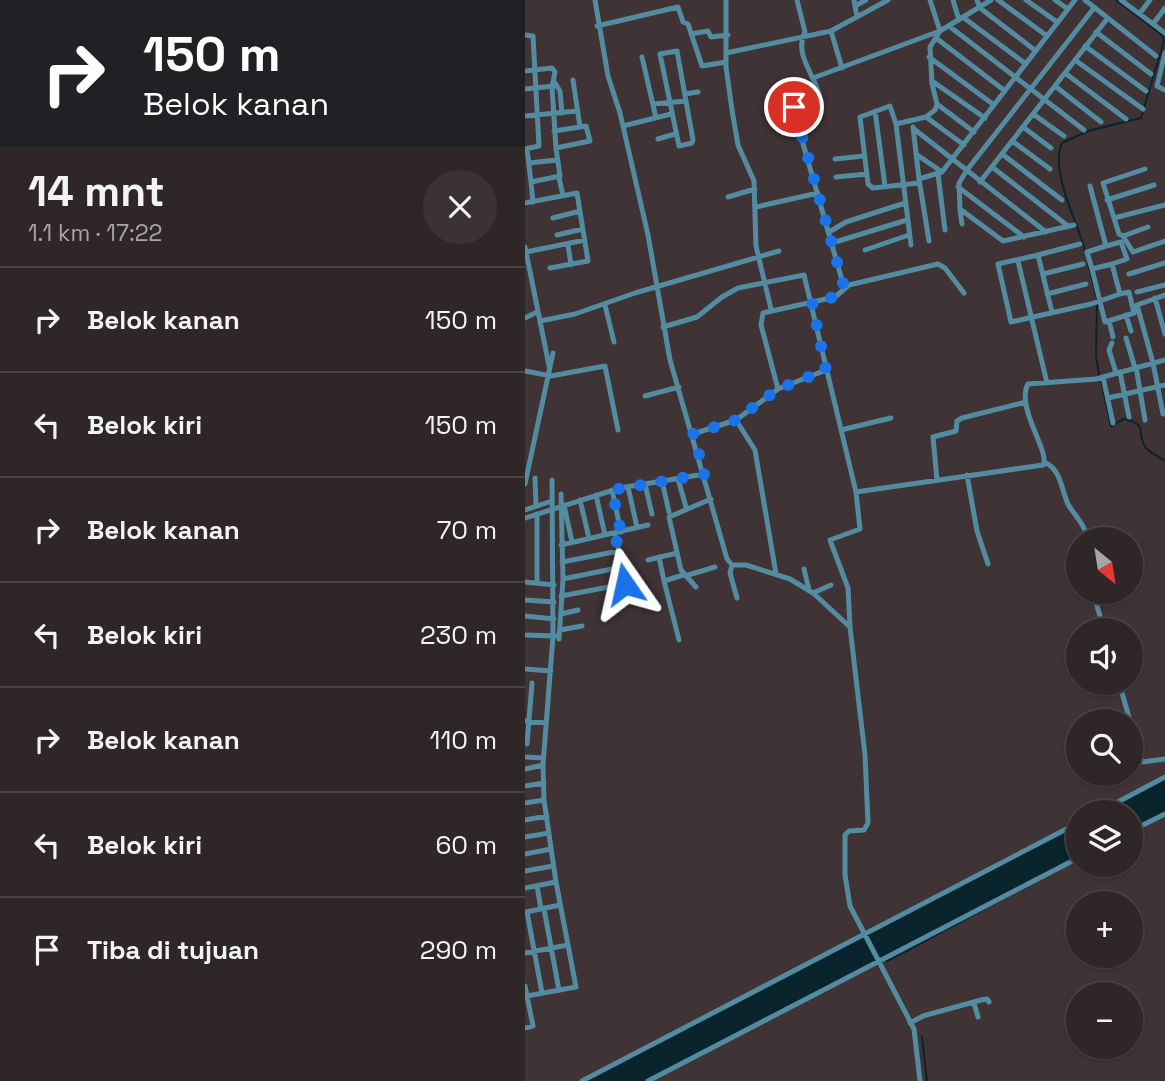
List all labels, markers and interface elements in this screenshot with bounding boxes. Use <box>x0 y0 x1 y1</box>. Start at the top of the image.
text: 150 m <box>143 23 281 85</box>
icon: right <box>28 28 119 119</box>
pin <box>764 77 824 137</box>
text: Belok kanan <box>143 84 329 124</box>
icon: arrive <box>775 88 813 126</box>
text: 14 mnt <box>28 165 165 218</box>
button: close <box>423 170 497 244</box>
text: 1.1 km · 17:22 <box>28 218 162 248</box>
icon: right <box>28 301 66 339</box>
text: Belok kanan <box>87 303 240 337</box>
text: 150 m <box>425 303 497 337</box>
icon: left <box>28 406 66 444</box>
text: Belok kiri <box>87 408 202 442</box>
text: 150 m <box>425 408 497 442</box>
icon: right <box>28 511 66 549</box>
text: Belok kanan <box>87 513 240 547</box>
text: 70 m <box>437 513 497 547</box>
north arrow <box>1066 527 1143 604</box>
map controls <box>1066 527 1143 1059</box>
position arrow <box>588 547 662 621</box>
icon: left <box>28 616 66 654</box>
text: Belok kiri <box>87 618 202 652</box>
text: 230 m <box>420 618 497 652</box>
button: sound <box>1066 618 1143 695</box>
button: search <box>1066 709 1143 786</box>
icon: right <box>28 721 66 759</box>
text: Belok kanan <box>87 723 240 757</box>
text: 110 m <box>430 723 497 757</box>
button: layers <box>1066 800 1143 877</box>
icon: left <box>28 826 66 864</box>
text: Belok kiri <box>87 828 202 862</box>
text: 60 m <box>435 828 497 862</box>
button: + <box>1066 891 1143 968</box>
icon: arrive <box>28 931 66 969</box>
text: Tiba di tujuan <box>87 933 259 967</box>
text: 290 m <box>420 933 497 967</box>
button: − <box>1066 982 1143 1059</box>

